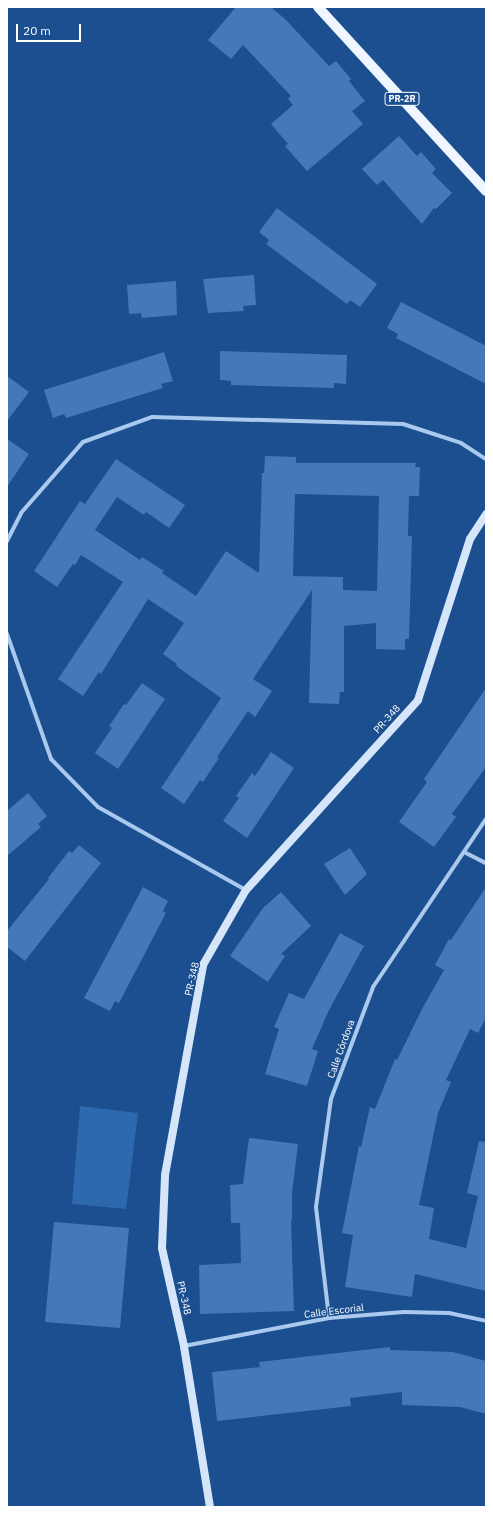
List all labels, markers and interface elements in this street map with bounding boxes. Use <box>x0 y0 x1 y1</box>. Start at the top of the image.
scale bar <box>18 16 83 42</box>
text: 20 m <box>23 23 51 38</box>
road number: PR-2R <box>384 92 420 106</box>
street label: PR-348 <box>371 702 403 736</box>
street label: PR-348 <box>182 961 202 997</box>
street label: Calle Córdova <box>325 1018 357 1080</box>
street label: PR-348 <box>174 1280 194 1316</box>
street label: Calle Escorial <box>303 1301 365 1321</box>

